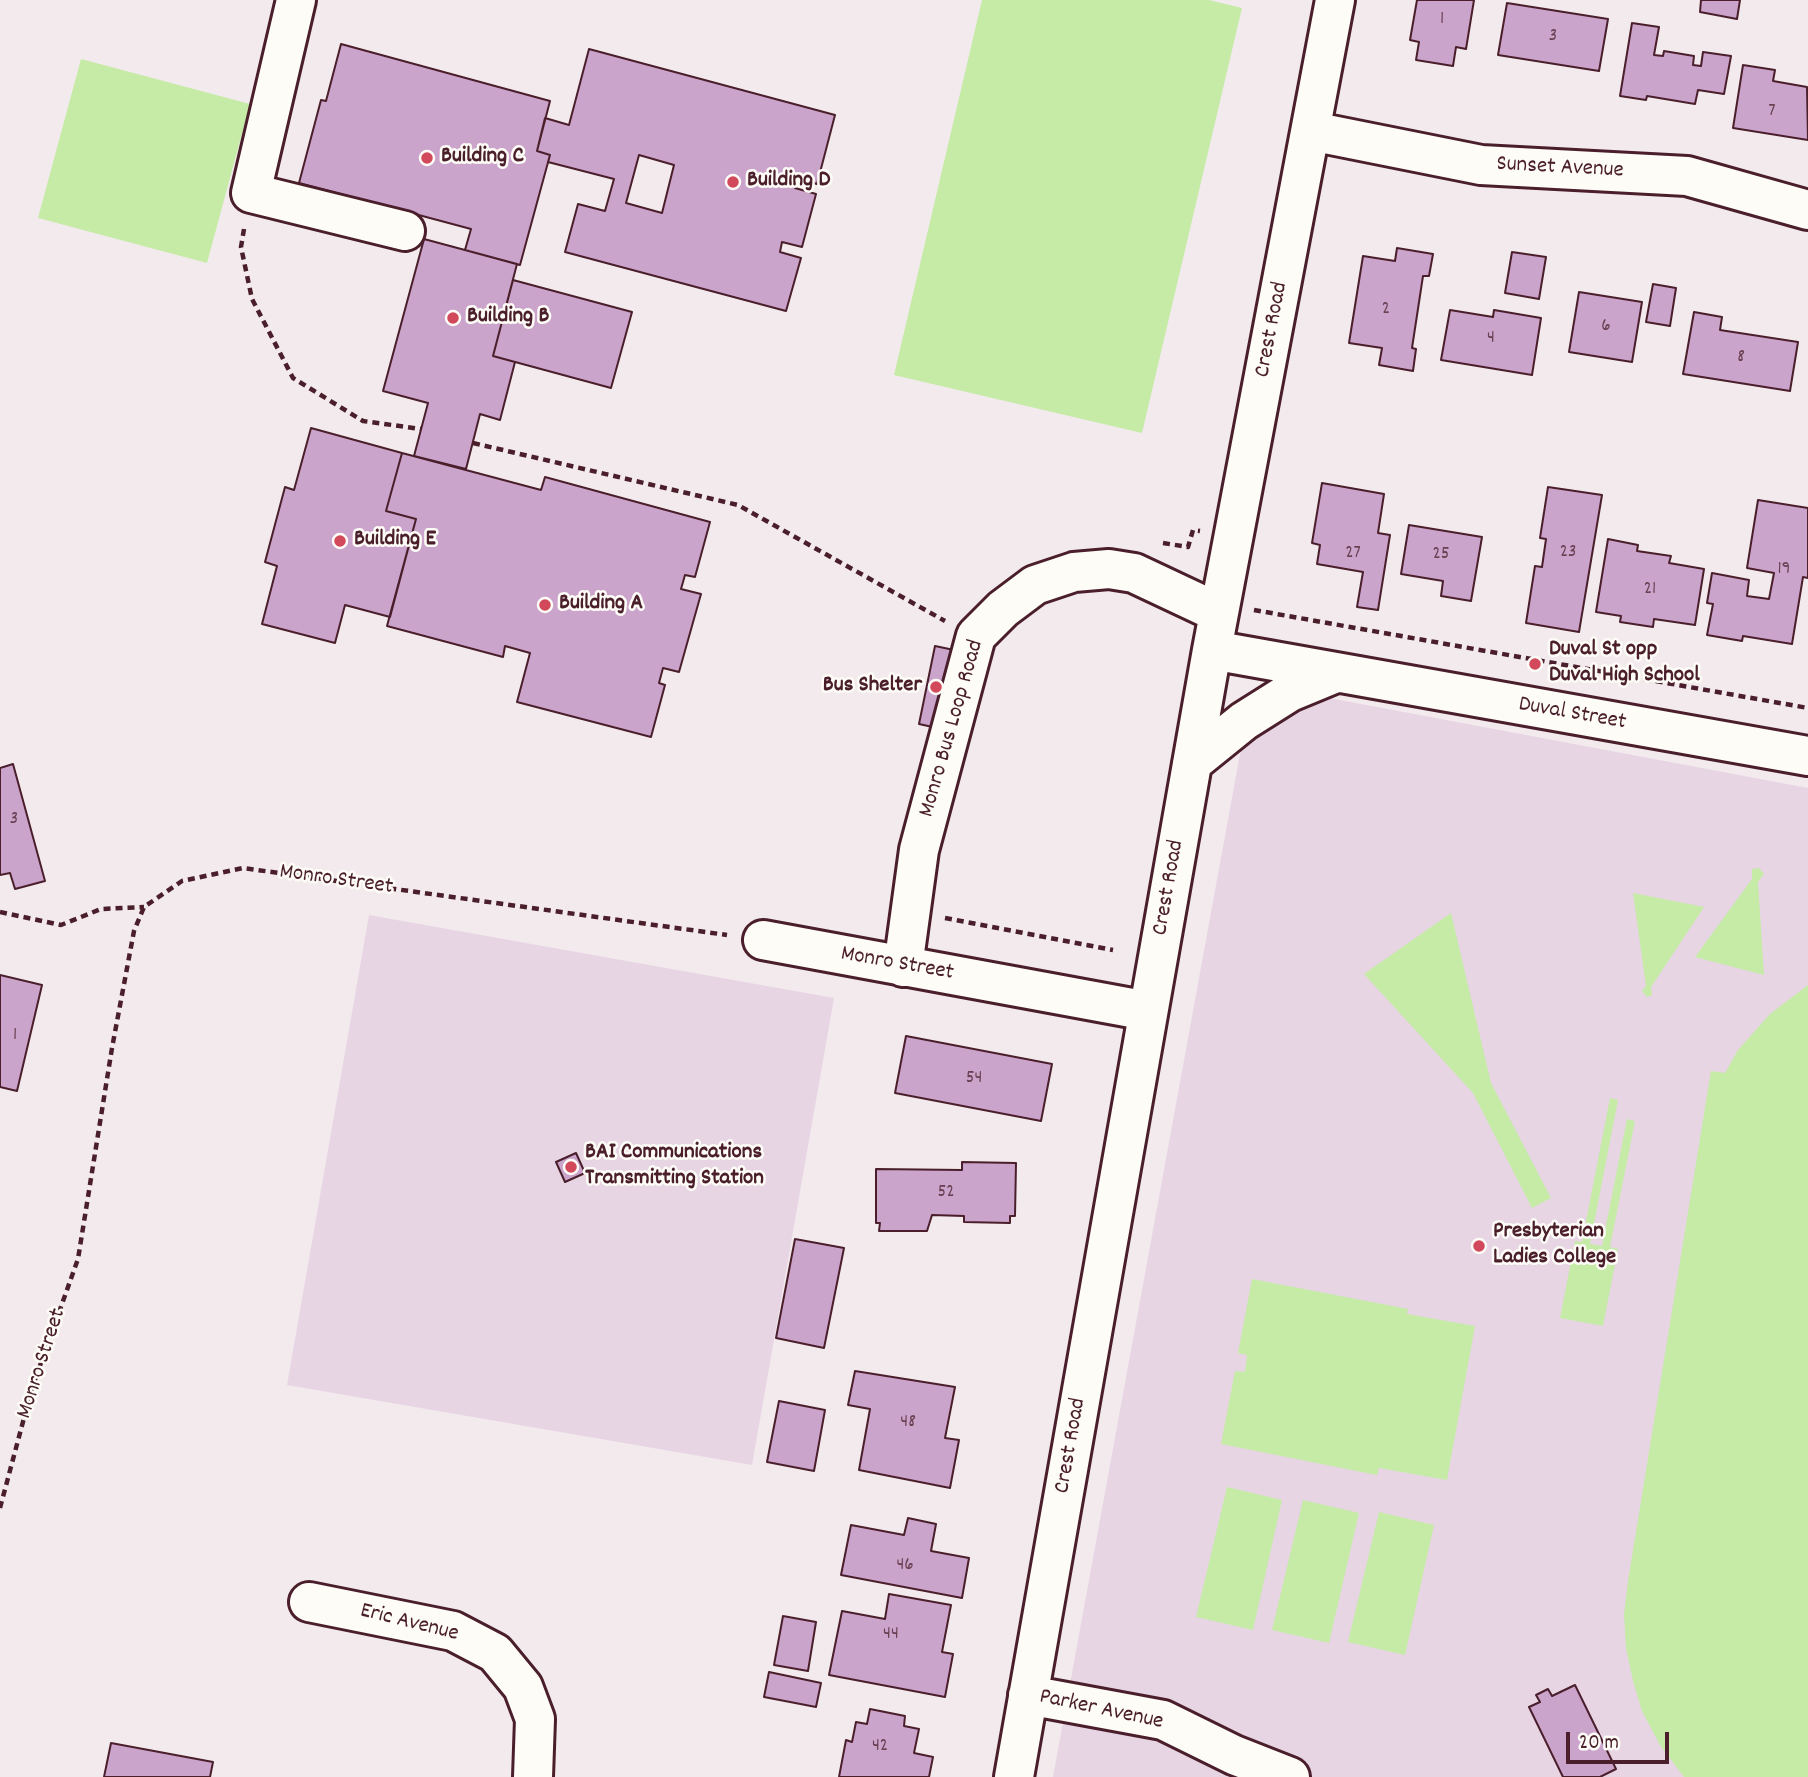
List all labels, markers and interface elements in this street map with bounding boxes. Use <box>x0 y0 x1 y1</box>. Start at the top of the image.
house number: 1 <box>1440 9 1444 31</box>
house number: 3 <box>1549 26 1557 48</box>
house number: 7 <box>1768 101 1776 123</box>
place label: Building C <box>441 144 524 172</box>
marker: Building C <box>419 150 435 166</box>
street label: Sunset Avenue <box>1496 152 1624 186</box>
place label: Building D <box>747 168 830 196</box>
marker: Building D <box>725 174 741 190</box>
street label: Crest Road <box>1250 280 1296 380</box>
house number: 2 <box>1382 299 1390 321</box>
place label: Building B <box>467 304 549 332</box>
marker: Building B <box>445 310 461 326</box>
house number: 6 <box>1601 316 1611 338</box>
house number: 4 <box>1487 328 1495 350</box>
house number: 8 <box>1737 347 1745 369</box>
place label: Building E <box>354 527 436 555</box>
marker: Building E <box>332 533 348 549</box>
house number: 23 <box>1560 542 1576 564</box>
house number: 27 <box>1345 543 1361 565</box>
house number: 25 <box>1432 544 1450 566</box>
house number: 19 <box>1778 559 1790 581</box>
house number: 21 <box>1644 579 1656 601</box>
place label: Building A <box>559 591 643 619</box>
marker: Building A <box>537 597 553 613</box>
street label: Monro Bus Loop Road <box>915 637 991 821</box>
place label: Duval St opp Duval High School <box>1549 637 1700 691</box>
marker: Duval St opp Duval High School <box>1527 656 1543 672</box>
place label: Bus Shelter <box>823 673 922 701</box>
marker: Bus Shelter <box>928 679 944 695</box>
street label: Duval Street <box>1516 692 1628 738</box>
house number: 3 <box>10 809 18 831</box>
street label: Crest Road <box>1148 838 1192 938</box>
street label: Monro Street <box>278 859 394 903</box>
street label: Monro Street <box>838 941 956 989</box>
house number: 1 <box>13 1025 17 1047</box>
house number: 54 <box>966 1068 982 1090</box>
place label: BAI Communications Transmitting Station <box>585 1140 764 1194</box>
marker: BAI Communications Transmitting Station <box>563 1159 579 1175</box>
house number: 52 <box>937 1182 955 1204</box>
place label: Presbyterian Ladies College <box>1493 1219 1616 1273</box>
marker: Presbyterian Ladies College <box>1471 1238 1487 1254</box>
street label: Monro Street <box>12 1305 74 1423</box>
street label: Crest Road <box>1050 1396 1094 1496</box>
house number: 48 <box>900 1412 916 1434</box>
house number: 46 <box>896 1555 914 1577</box>
street label: Eric Avenue <box>357 1598 461 1650</box>
house number: 44 <box>883 1624 899 1646</box>
street label: Parker Avenue <box>1036 1684 1166 1738</box>
scale bar <box>1570 1718 1673 1762</box>
text: 20 m <box>1579 1729 1619 1759</box>
house number: 42 <box>872 1736 888 1758</box>

